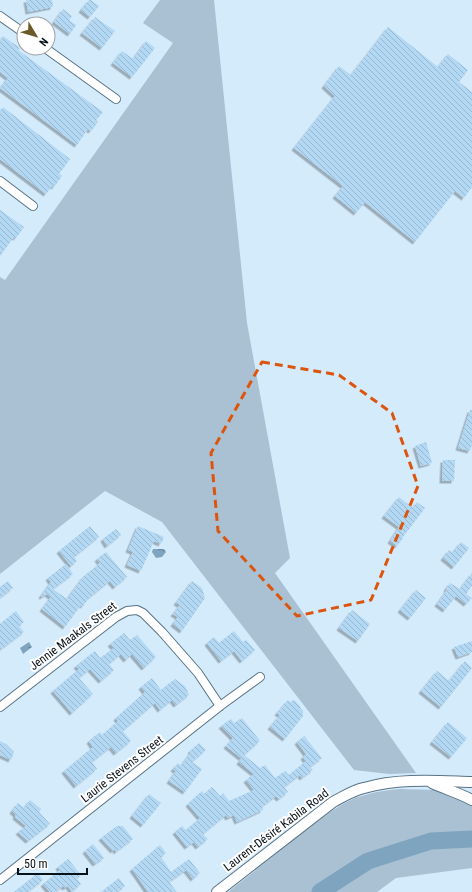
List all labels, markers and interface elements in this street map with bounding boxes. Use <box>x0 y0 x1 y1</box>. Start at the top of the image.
north arrow <box>16 16 56 56</box>
text: N <box>36 35 51 49</box>
street label: Jennie Maakals Street <box>27 599 119 673</box>
street label: Laurie Stevens Street <box>78 732 166 805</box>
street label: Laurent-Désiré Kabila Road <box>221 786 331 874</box>
scale bar <box>18 850 87 876</box>
text: 50 m <box>24 857 48 871</box>

